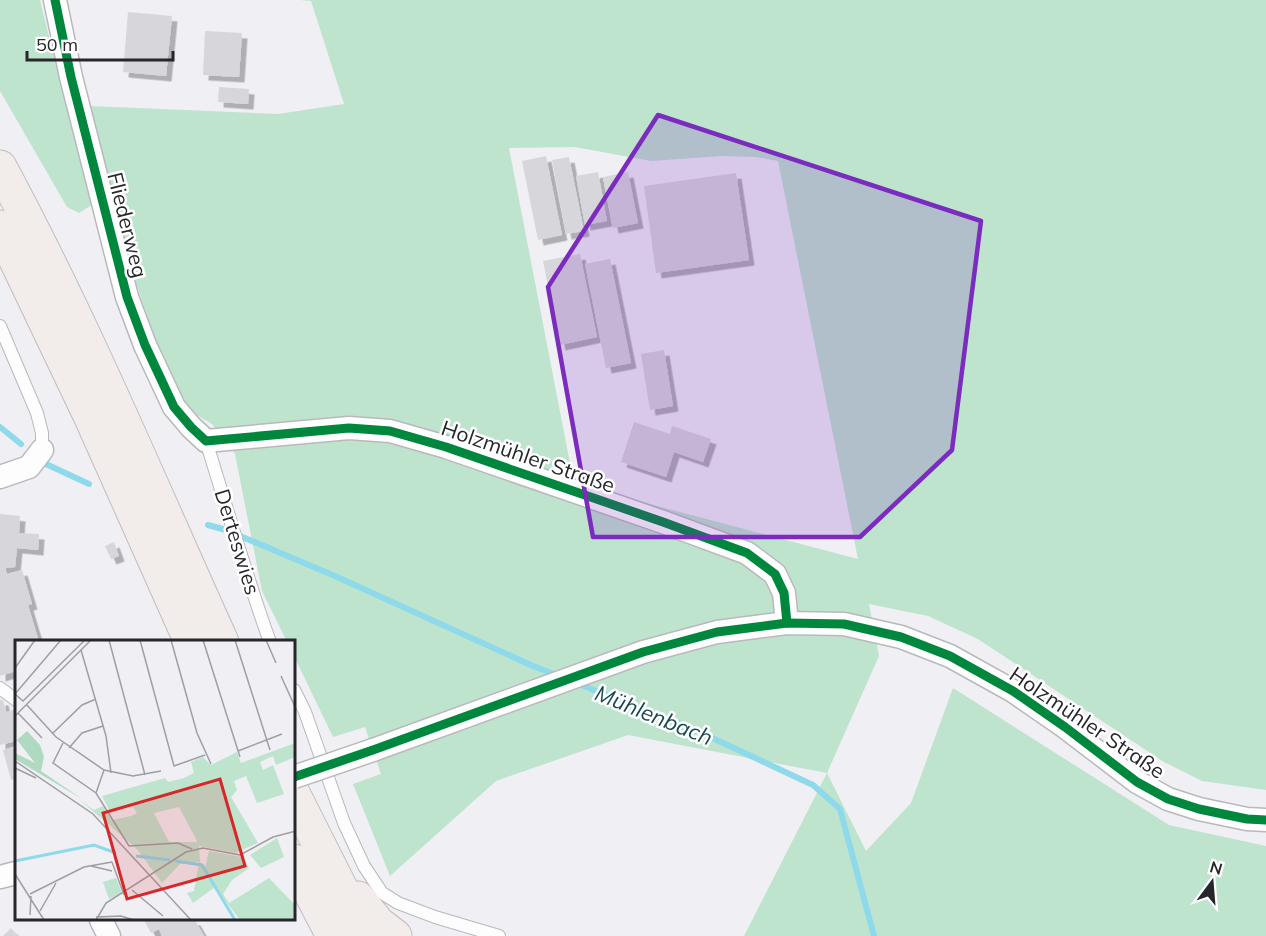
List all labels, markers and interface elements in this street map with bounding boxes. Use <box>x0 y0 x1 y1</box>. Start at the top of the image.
scale bar <box>27 24 172 62</box>
text: 50 m <box>36 33 78 56</box>
street label: Fliederweg <box>102 169 154 280</box>
street label: Holzmühler Straße <box>438 414 618 498</box>
street label: Derteswies <box>210 486 266 598</box>
inset map <box>15 640 296 921</box>
street label: Holzmühler Straße <box>1005 661 1170 784</box>
water label: Mühlenbach <box>591 679 717 751</box>
north arrow <box>1182 852 1242 912</box>
text: N <box>1208 856 1225 879</box>

